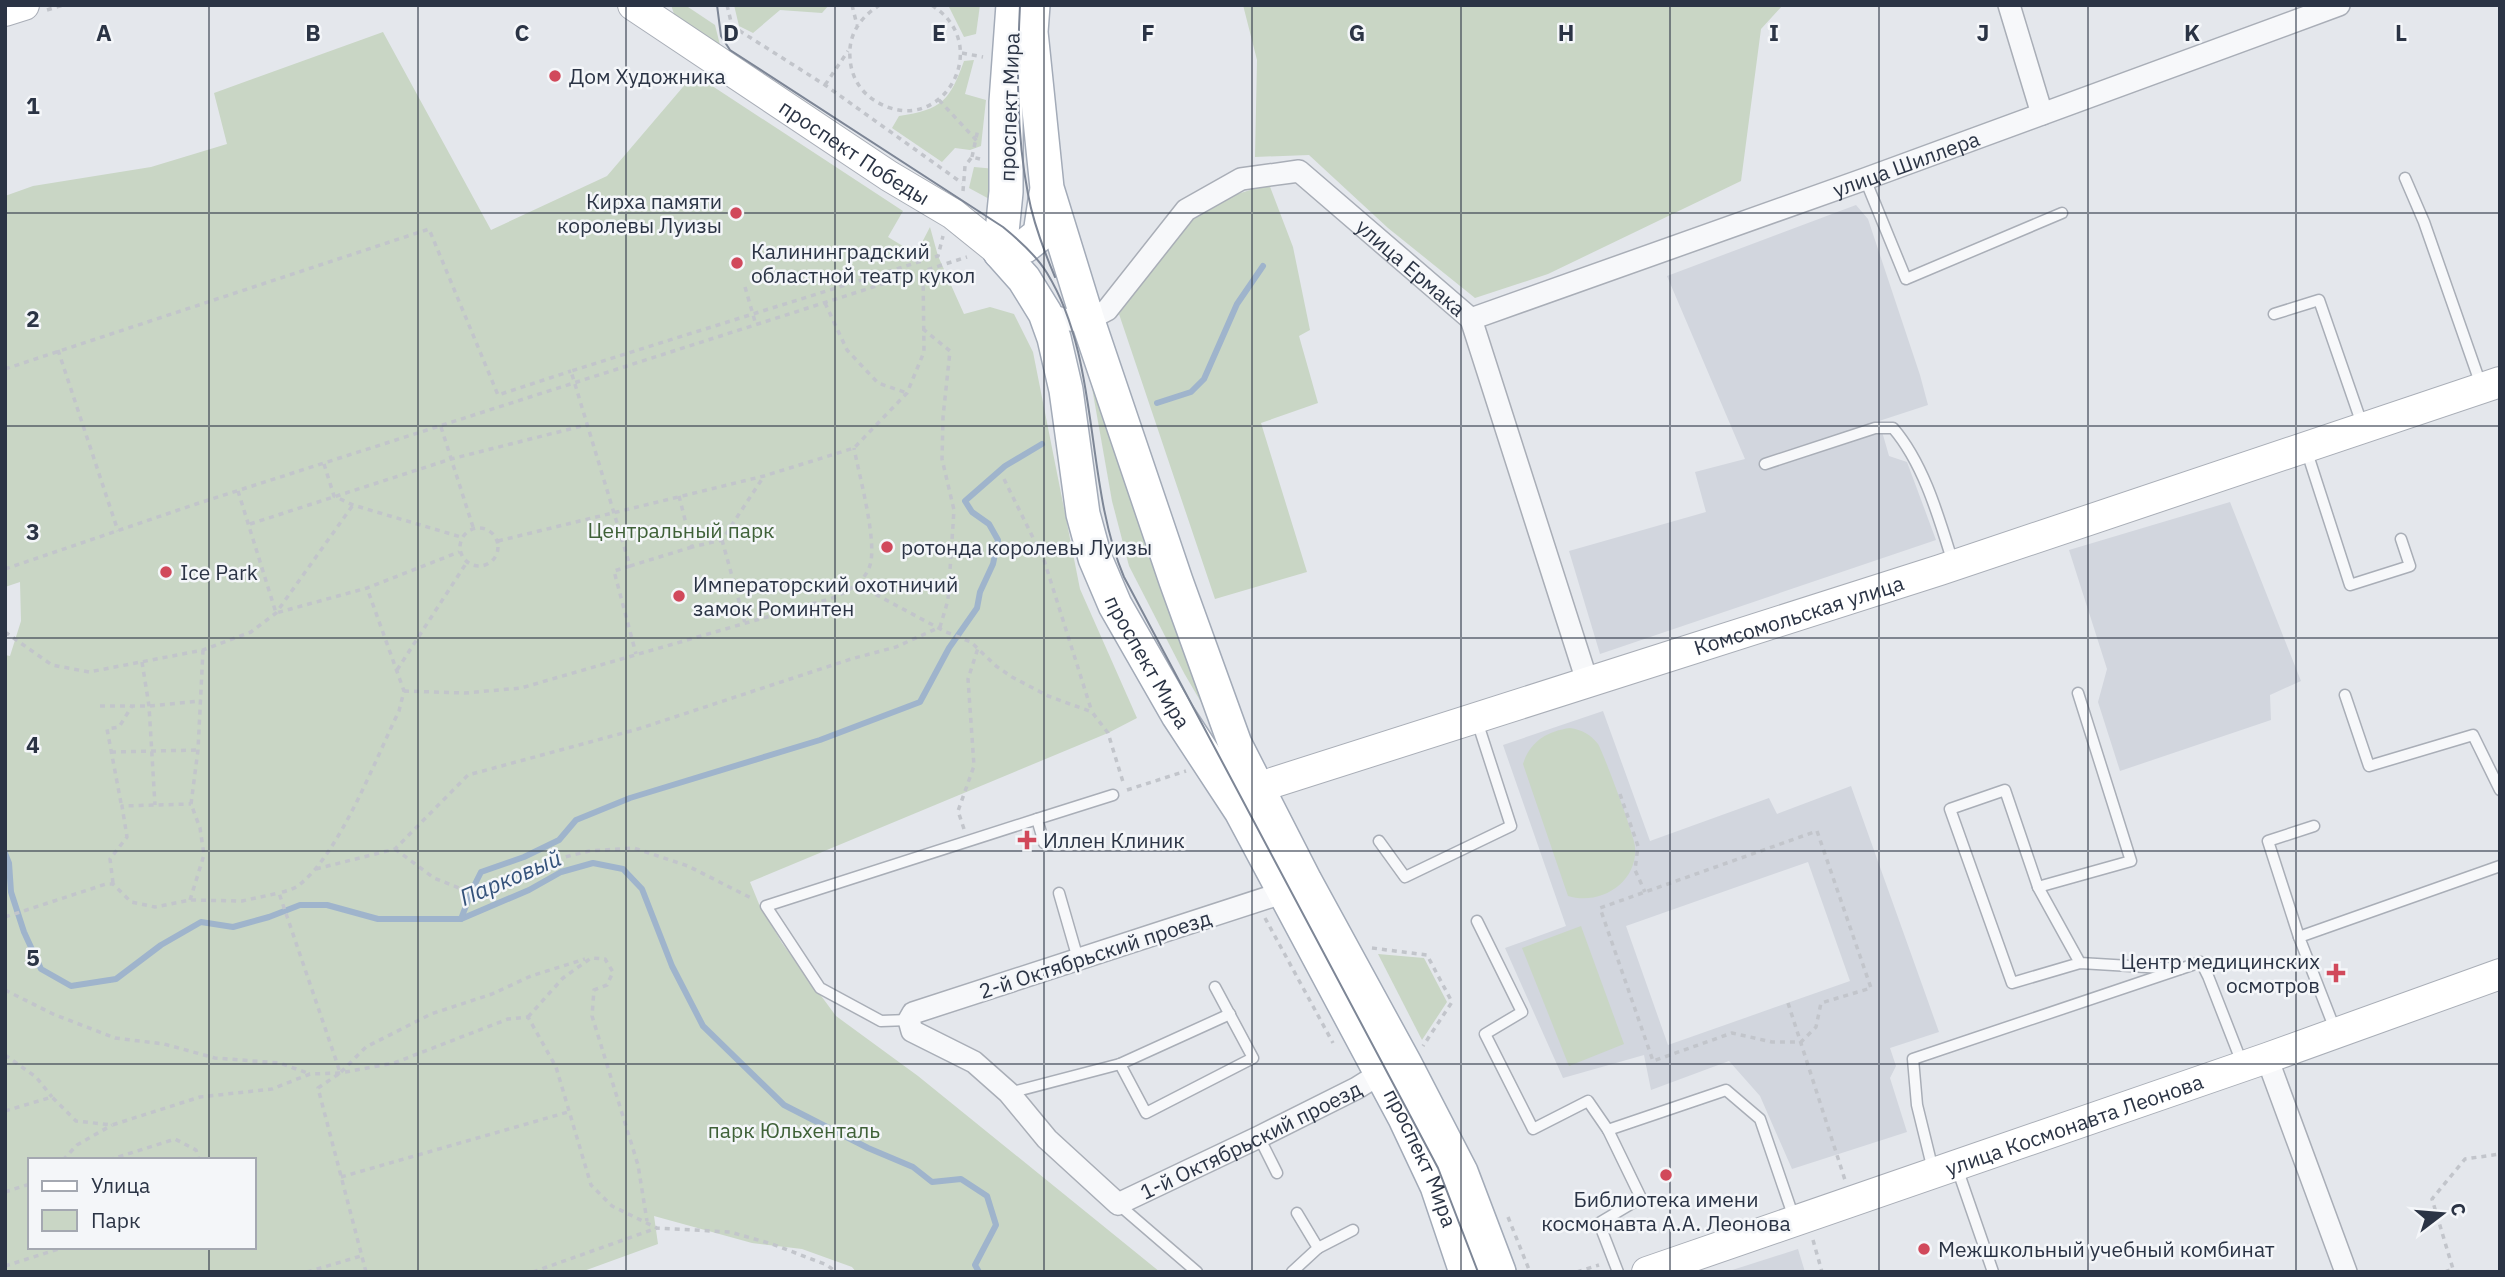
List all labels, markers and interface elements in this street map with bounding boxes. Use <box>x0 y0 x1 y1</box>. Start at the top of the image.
text: A <box>96 17 112 47</box>
text: B <box>305 17 321 47</box>
text: C <box>515 17 530 47</box>
text: D <box>723 17 739 47</box>
text: E <box>932 17 946 47</box>
text: F <box>1141 17 1155 47</box>
text: G <box>1349 17 1365 47</box>
text: H <box>1558 17 1574 47</box>
text: I <box>1769 17 1779 47</box>
text: J <box>1977 17 1989 47</box>
text: K <box>2184 17 2200 47</box>
text: L <box>2395 17 2407 47</box>
street label: проспект Мира <box>992 32 1026 182</box>
place label: Дом Художника <box>569 62 726 90</box>
marker: Дом Художника <box>547 68 563 84</box>
text: 1 <box>26 90 40 120</box>
street label: проспект Победы <box>774 93 935 211</box>
street label: улица Шиллера <box>1829 124 1983 203</box>
place label: Кирха памяти королевы Луизы <box>557 187 722 239</box>
marker: Кирха памяти королевы Луизы <box>728 205 744 221</box>
street label: улица Ермака <box>1350 212 1472 322</box>
place label: Калининградский областной театр кукол <box>751 237 976 289</box>
marker: Калининградский областной театр кукол <box>729 255 745 271</box>
text: 2 <box>26 303 40 333</box>
text: 3 <box>26 516 40 546</box>
park label: Центральный парк <box>587 516 775 544</box>
place label: ротонда королевы Луизы <box>901 533 1152 561</box>
marker: ротонда королевы Луизы <box>879 539 895 555</box>
place label: Ice Park <box>180 558 258 586</box>
marker: Ice Park <box>158 564 174 580</box>
street label: Комсомольская улица <box>1690 568 1907 662</box>
place label: Императорский охотничий замок Роминтен <box>693 570 958 622</box>
marker: Императорский охотничий замок Роминтен <box>671 588 687 604</box>
street label: проспект Мира <box>1099 591 1197 734</box>
text: 4 <box>26 729 40 759</box>
place label: Иллен Клиник <box>1043 826 1185 854</box>
marker: Иллен Клиник <box>1017 830 1037 850</box>
water label: Парковый <box>455 842 565 912</box>
street label: 2-й Октябрьский проезд <box>975 903 1215 1005</box>
text: 5 <box>26 942 40 972</box>
place label: Центр медицинских осмотров <box>2120 947 2320 999</box>
marker: Центр медицинских осмотров <box>2326 963 2346 983</box>
street label: улица Космонавта Леонова <box>1942 1067 2207 1182</box>
street label: 1-й Октябрьский проезд <box>1135 1074 1366 1206</box>
street label: проспект Мира <box>1378 1083 1464 1231</box>
park label: парк Юльхенталь <box>708 1116 880 1144</box>
legend <box>28 1158 256 1249</box>
marker: Библиотека имени космонавта А.А. Леонова <box>1658 1167 1674 1183</box>
text: Улица <box>91 1171 150 1199</box>
north arrow <box>2407 1179 2477 1249</box>
place label: Библиотека имени космонавта А.А. Леонова <box>1541 1185 1791 1237</box>
text: С <box>2445 1200 2472 1219</box>
text: Парк <box>91 1206 141 1234</box>
place label: Межшкольный учебный комбинат <box>1938 1235 2275 1263</box>
marker: Межшкольный учебный комбинат <box>1916 1241 1932 1257</box>

